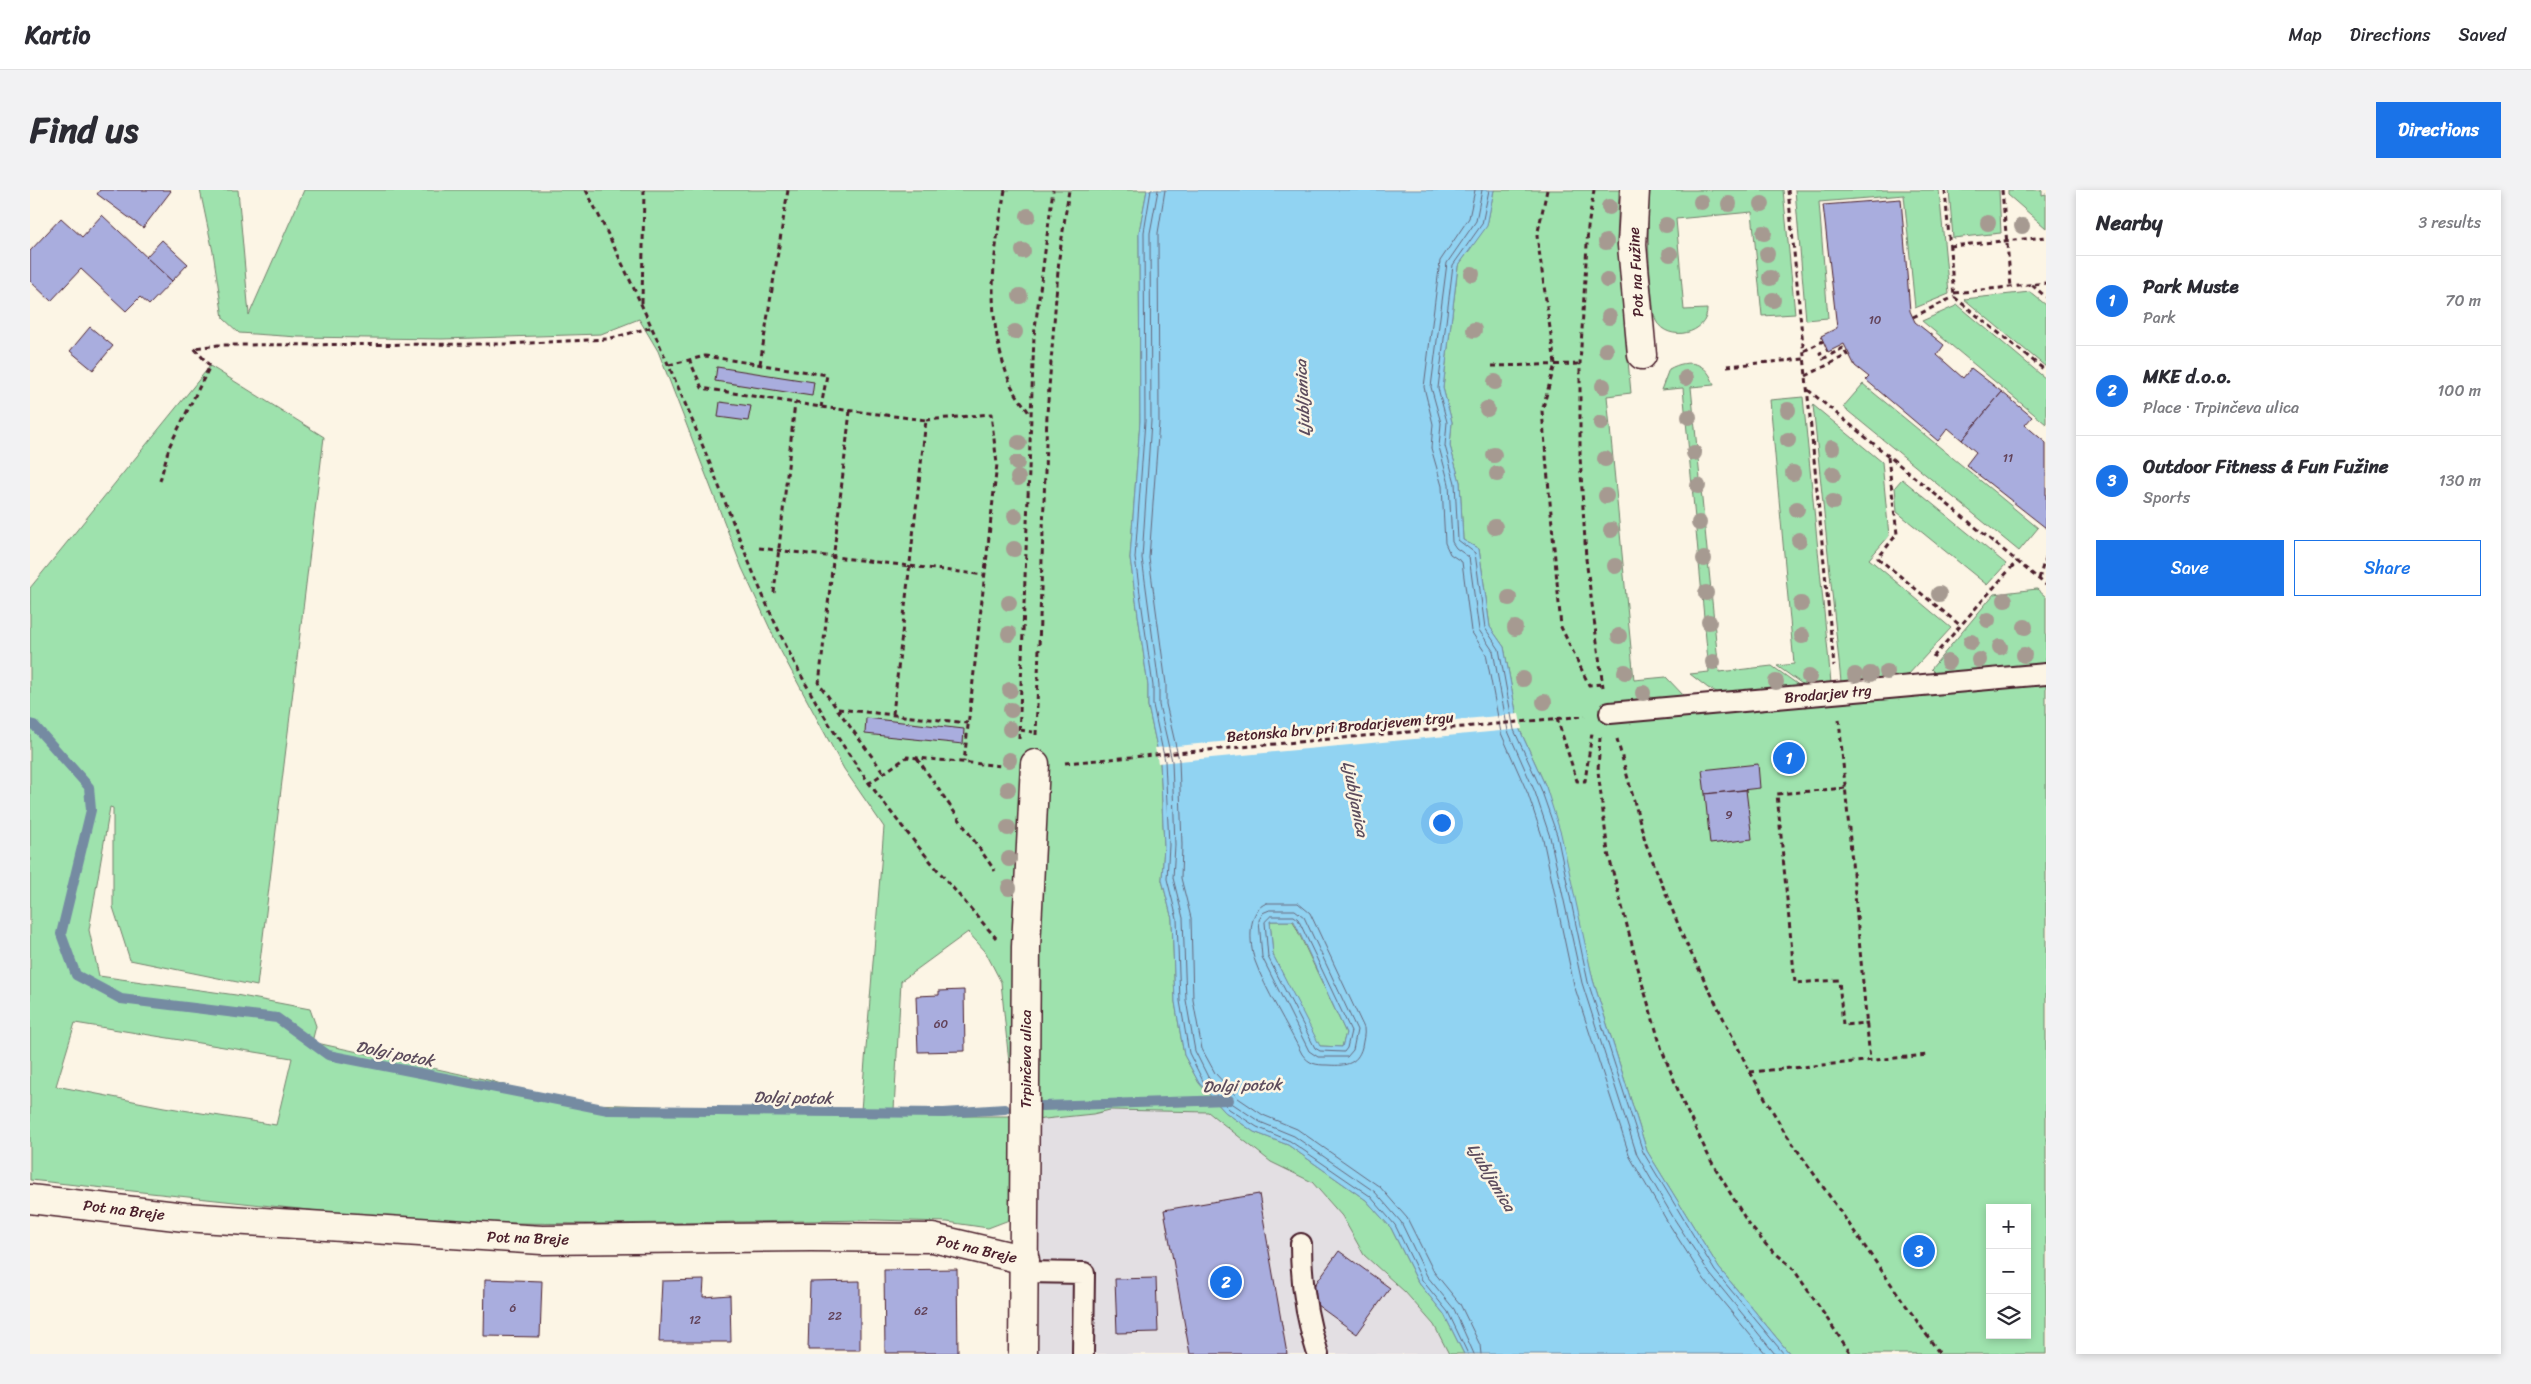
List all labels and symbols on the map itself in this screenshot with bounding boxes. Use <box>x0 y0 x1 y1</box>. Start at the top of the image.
street label: Pot na Fužine <box>1621 226 1651 318</box>
house number: 10 <box>1869 309 1882 331</box>
water label: Ljubljanica <box>1286 357 1319 437</box>
house number: 11 <box>2003 447 2013 469</box>
street label: Brodarjev trg <box>1783 677 1873 711</box>
street label: Betonska brv pri Brodarjevem trgu <box>1225 704 1455 750</box>
pin: 1 <box>1773 739 1805 777</box>
water label: Ljubljanica <box>1334 759 1377 841</box>
house number: 9 <box>1725 804 1733 826</box>
your location <box>1429 810 1455 836</box>
street label: Trpinčeva ulica <box>1013 1009 1039 1108</box>
house number: 60 <box>934 1013 949 1035</box>
water label: Dolgi potok <box>353 1032 439 1076</box>
water label: Dolgi potok <box>1202 1070 1284 1101</box>
water label: Dolgi potok <box>753 1082 835 1113</box>
water label: Ljubljanica <box>1459 1137 1525 1219</box>
street label: Pot na Breje <box>82 1192 167 1228</box>
street label: Pot na Breje <box>487 1224 570 1252</box>
street label: Pot na Breje <box>934 1227 1020 1271</box>
pin: 3 <box>1903 1232 1935 1270</box>
pin: 2 <box>1210 1263 1242 1301</box>
house number: 6 <box>510 1297 517 1319</box>
house number: 62 <box>914 1300 928 1322</box>
house number: 22 <box>828 1305 842 1327</box>
house number: 12 <box>689 1309 701 1331</box>

